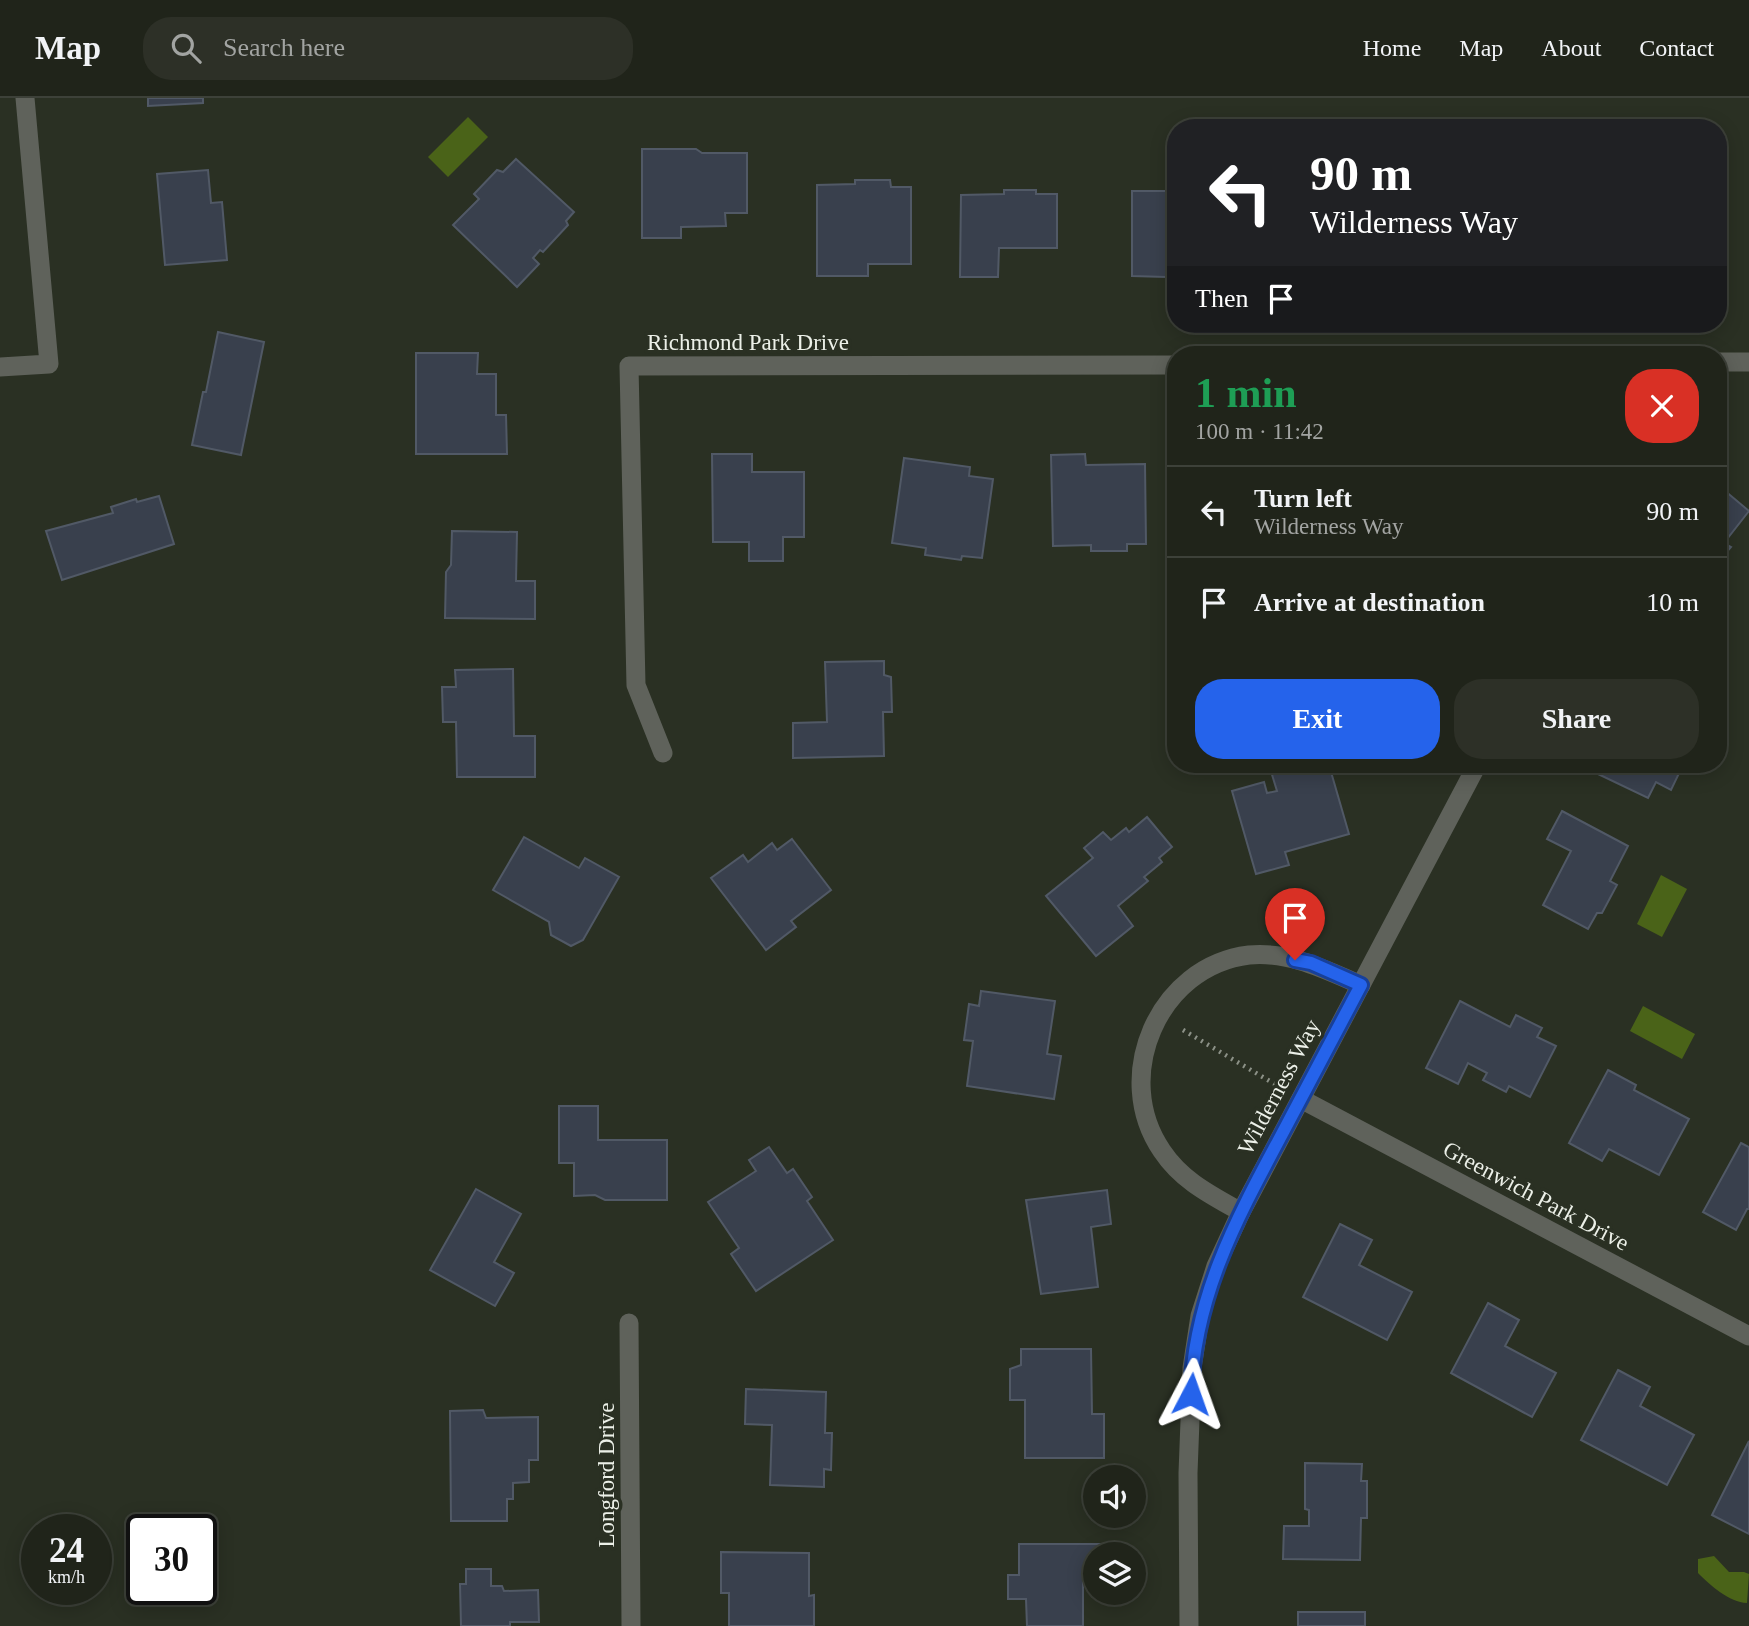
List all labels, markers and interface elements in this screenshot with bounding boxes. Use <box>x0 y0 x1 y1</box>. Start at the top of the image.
search box <box>143 17 633 80</box>
icon: search <box>167 29 205 67</box>
text: Map <box>35 30 101 66</box>
text: Search here <box>223 33 345 62</box>
text: Home <box>1363 35 1421 61</box>
text: Map <box>1459 35 1503 61</box>
text: About <box>1541 35 1601 61</box>
text: Contact <box>1639 35 1714 61</box>
text: 90 m <box>1310 146 1412 201</box>
icon: left <box>1195 147 1286 238</box>
text: Wilderness Way <box>1310 204 1518 240</box>
icon: arrive <box>1262 280 1300 318</box>
text: Then <box>1195 284 1248 313</box>
street label: Richmond Park Drive <box>647 330 849 355</box>
button: close <box>1625 369 1699 443</box>
text: 1 min <box>1195 370 1297 416</box>
text: 100 m · 11:42 <box>1195 419 1324 444</box>
text: Turn left <box>1254 484 1352 513</box>
icon: left <box>1195 493 1233 531</box>
text: 90 m <box>1646 497 1699 526</box>
text: Wilderness Way <box>1254 514 1403 539</box>
icon: arrive <box>1195 584 1233 622</box>
text: Arrive at destination <box>1254 588 1485 617</box>
text: 10 m <box>1646 588 1699 617</box>
button: Exit <box>1195 679 1440 759</box>
button: Share <box>1454 679 1699 759</box>
pin <box>1265 888 1325 960</box>
icon: arrive <box>1276 899 1314 937</box>
street label: Wilderness Way <box>1233 1015 1325 1159</box>
street label: Greenwich Park Drive <box>1439 1136 1633 1256</box>
position arrow <box>1154 1357 1228 1431</box>
street label: Longford Drive <box>594 1403 619 1548</box>
map controls <box>1083 1465 1146 1605</box>
button: sound <box>1083 1465 1146 1528</box>
speed limit sign: 30 <box>126 1514 217 1605</box>
text: 24 <box>49 1531 84 1570</box>
button: layers <box>1083 1542 1146 1605</box>
text: km/h <box>48 1567 85 1587</box>

